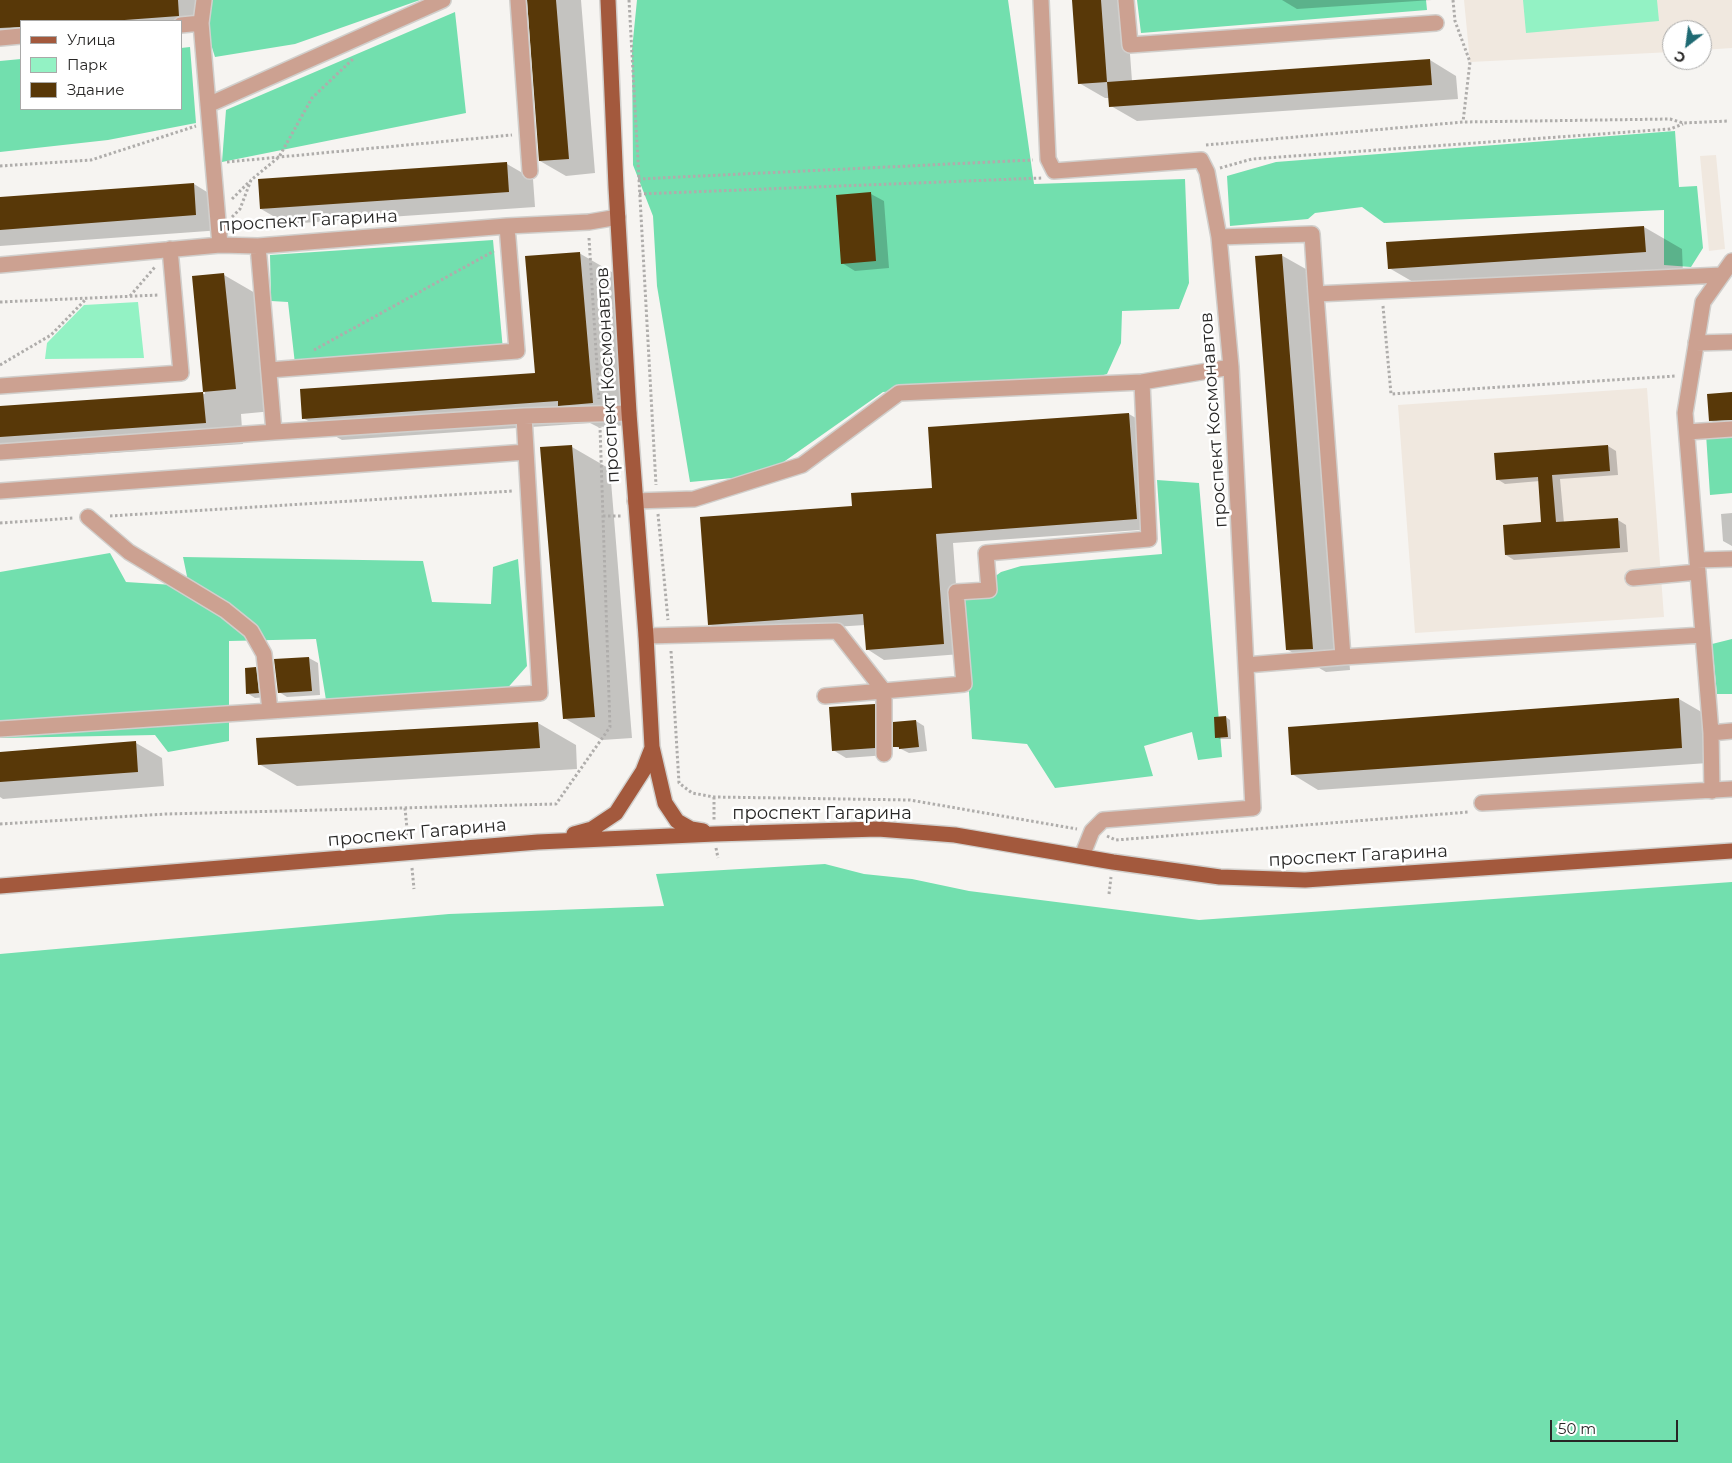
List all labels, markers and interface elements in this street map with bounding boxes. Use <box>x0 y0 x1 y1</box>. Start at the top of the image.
legend <box>20 20 182 110</box>
north arrow <box>1662 20 1712 70</box>
text: Улица <box>67 30 115 49</box>
text: С <box>1671 47 1689 67</box>
text: Парк <box>67 55 107 74</box>
text: Здание <box>67 80 125 99</box>
street label: проспект Гагарина <box>218 206 398 236</box>
street label: проспект Космонавтов <box>592 266 624 484</box>
street label: проспект Космонавтов <box>1196 311 1232 529</box>
street label: проспект Гагарина <box>732 803 912 825</box>
street label: проспект Гагарина <box>327 814 507 852</box>
street label: проспект Гагарина <box>1268 841 1448 871</box>
scale bar <box>1552 1410 1680 1442</box>
text: 50 m <box>1558 1419 1596 1438</box>

